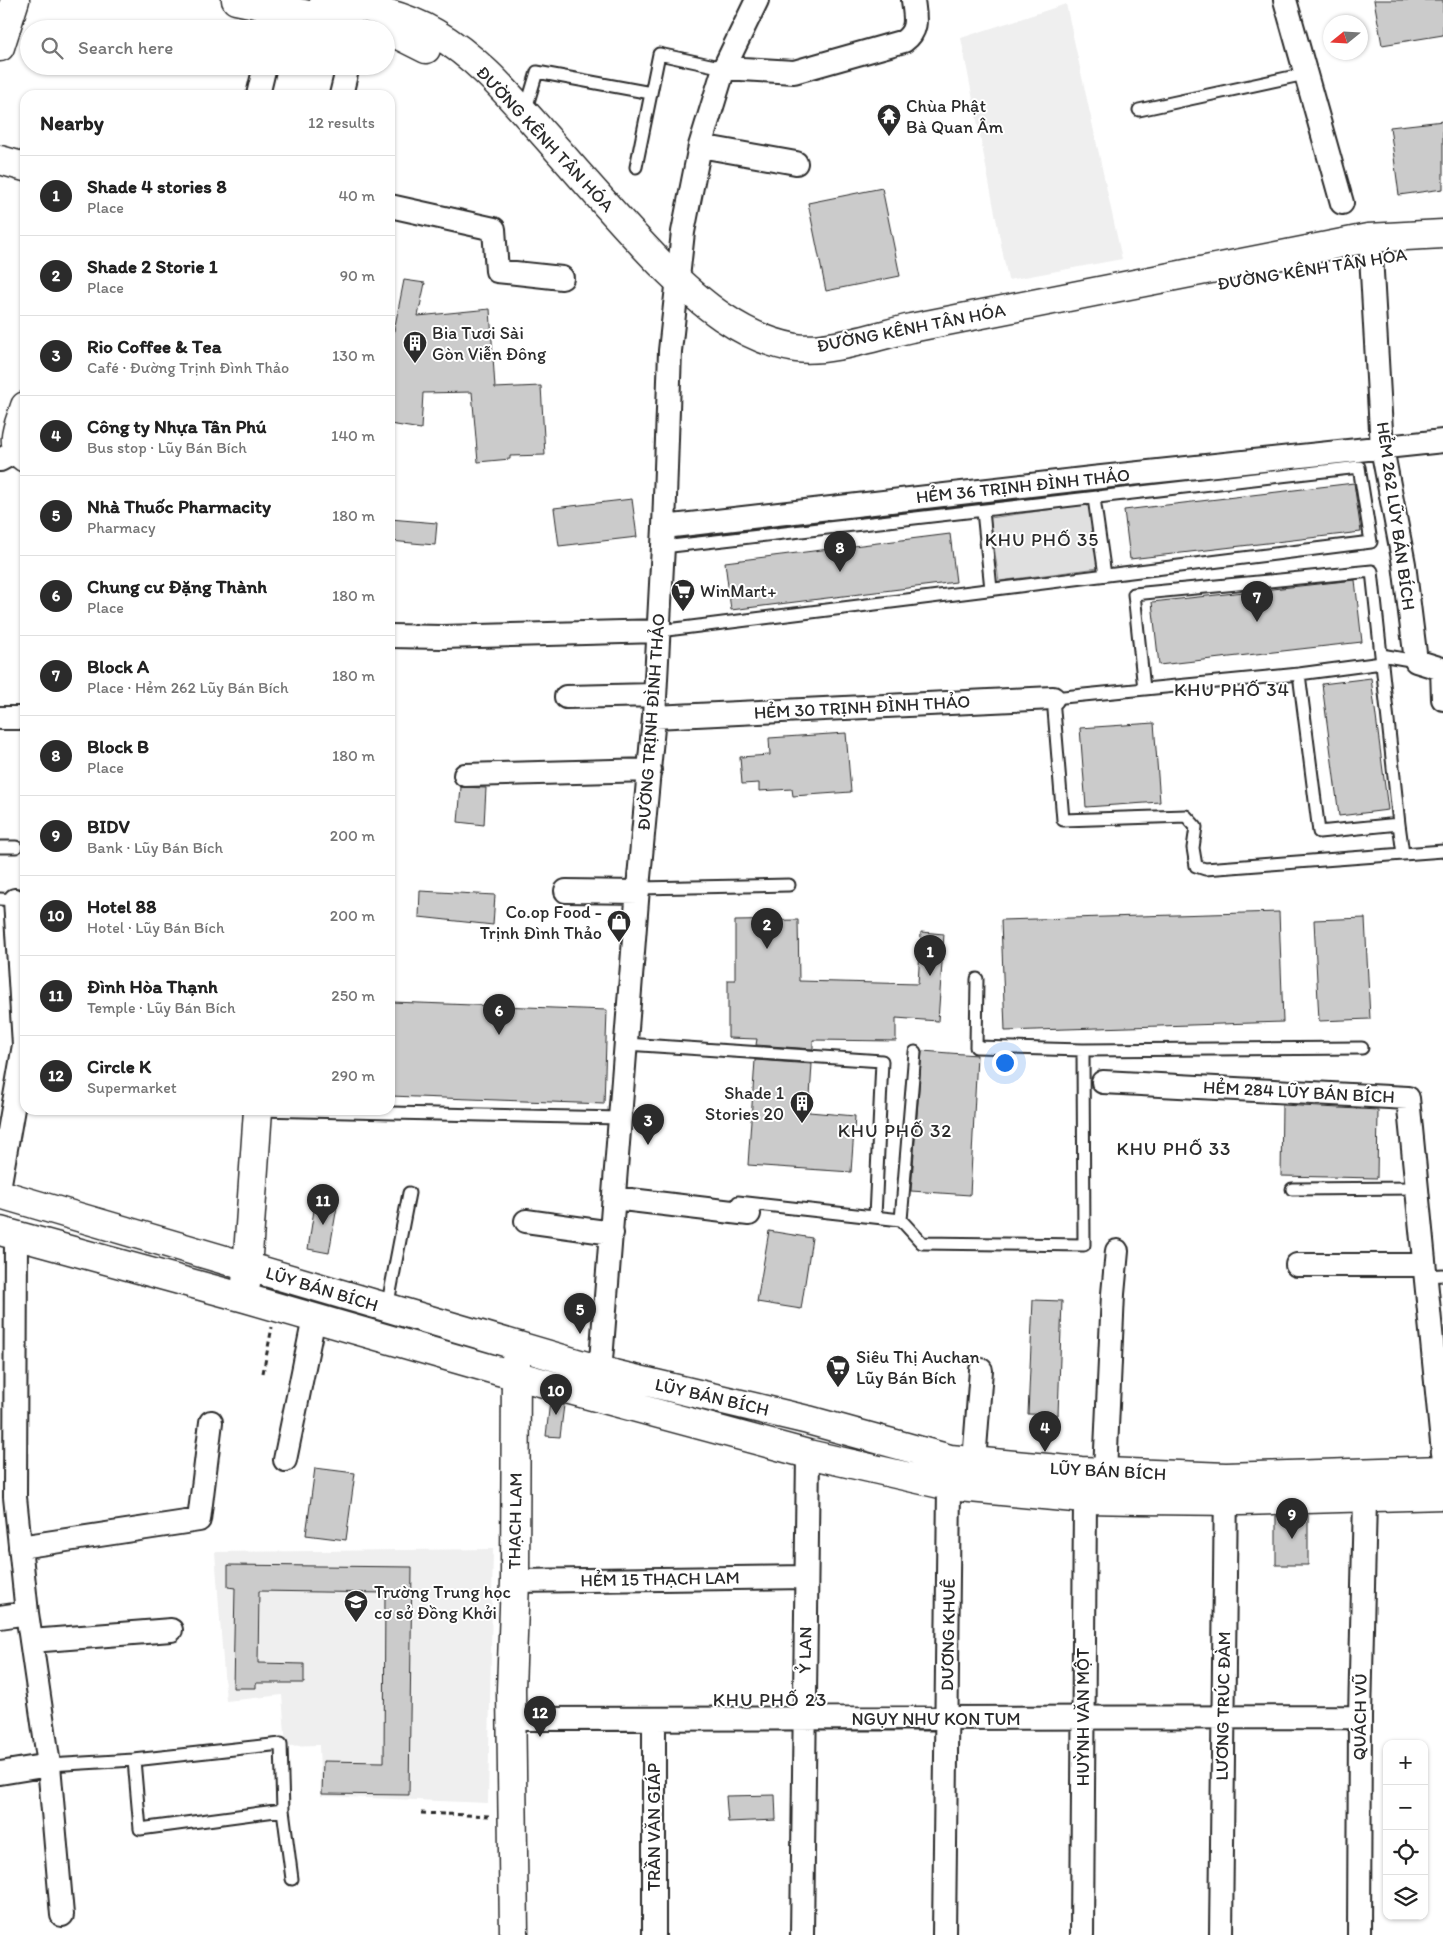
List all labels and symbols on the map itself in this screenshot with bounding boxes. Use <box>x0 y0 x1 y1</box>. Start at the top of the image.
north arrow <box>1323 15 1368 60</box>
street label: ĐƯỜNG KÊNH TÂN HÓA <box>472 61 619 217</box>
place label: Chùa Phật Bà Quan Âm <box>906 95 1004 138</box>
temple icon: Chùa Phật Bà Quan Âm <box>876 103 902 137</box>
street label: ĐƯỜNG KÊNH TÂN HÓA <box>1216 243 1409 295</box>
street label: ĐƯỜNG KÊNH TÂN HÓA <box>815 299 1008 357</box>
place label: Bia Tươi Sài Gòn Viễn Đông <box>432 322 547 365</box>
building icon: Bia Tươi Sài Gòn Viễn Đông <box>402 330 428 364</box>
street label: HẺM 262 LŨY BÁN BÍCH <box>1372 420 1420 612</box>
street label: HẺM 36 TRỊNH ĐÌNH THẢO <box>915 464 1131 508</box>
district label: KHU PHỐ 35 <box>985 528 1099 551</box>
pin: 8 <box>824 531 856 572</box>
supermarket icon: WinMart+ <box>670 578 696 612</box>
place label: WinMart+ <box>700 580 777 602</box>
pin: 7 <box>1241 581 1273 622</box>
street label: ĐƯỜNG TRỊNH ĐÌNH THẢO <box>632 613 670 831</box>
district label: KHU PHỐ 34 <box>1174 678 1290 701</box>
street label: HẺM 30 TRỊNH ĐÌNH THẢO <box>753 690 971 724</box>
place label: Co.op Food - Trịnh Đình Thảo <box>480 901 602 944</box>
pin: 2 <box>751 908 783 949</box>
shop icon: Co.op Food - Trịnh Đình Thảo <box>606 909 632 943</box>
pin: 1 <box>914 935 946 976</box>
pin: 6 <box>483 994 515 1035</box>
your location <box>992 1050 1018 1076</box>
street label: HẺM 284 LŨY BÁN BÍCH <box>1203 1076 1395 1108</box>
place label: Shade 1 Stories 20 <box>705 1082 784 1125</box>
building icon: Shade 1 Stories 20 <box>789 1090 815 1124</box>
pin: 3 <box>632 1104 664 1145</box>
district label: KHU PHỐ 32 <box>838 1119 952 1142</box>
district label: KHU PHỐ 33 <box>1117 1137 1231 1160</box>
pin: 11 <box>307 1184 339 1225</box>
street label: LŨY BÁN BÍCH <box>263 1261 381 1317</box>
pin: 5 <box>564 1293 596 1334</box>
place label: Siêu Thị Auchan Lũy Bán Bích <box>856 1346 980 1389</box>
supermarket icon: Siêu Thị Auchan Lũy Bán Bích <box>825 1354 851 1388</box>
street label: LŨY BÁN BÍCH <box>653 1373 771 1421</box>
pin: 10 <box>540 1374 572 1415</box>
pin: 4 <box>1029 1411 1061 1452</box>
street label: LŨY BÁN BÍCH <box>1049 1457 1167 1485</box>
street label: THẠCH LAM <box>503 1472 527 1570</box>
pin: 9 <box>1276 1498 1308 1539</box>
street label: HẺM 15 THẠCH LAM <box>580 1567 740 1591</box>
street label: DƯƠNG KHUÊ <box>936 1579 960 1691</box>
place label: Trường Trung học cơ sở Đồng Khởi <box>374 1581 511 1624</box>
school or university icon: Trường Trung học cơ sở Đồng Khởi <box>343 1589 369 1623</box>
street label: Ỷ LAN <box>794 1626 816 1674</box>
street label: LƯƠNG TRÚC ĐÀM <box>1211 1631 1235 1781</box>
street label: HUỲNH VĂN MỘT <box>1072 1648 1094 1786</box>
street label: QUÁCH VŨ <box>1348 1673 1372 1761</box>
district label: KHU PHỐ 23 <box>713 1688 827 1711</box>
pin: 12 <box>524 1696 556 1737</box>
street label: NGỤY NHƯ KON TUM <box>851 1708 1021 1730</box>
street label: TRẦN VĂN GIÁP <box>643 1763 665 1891</box>

